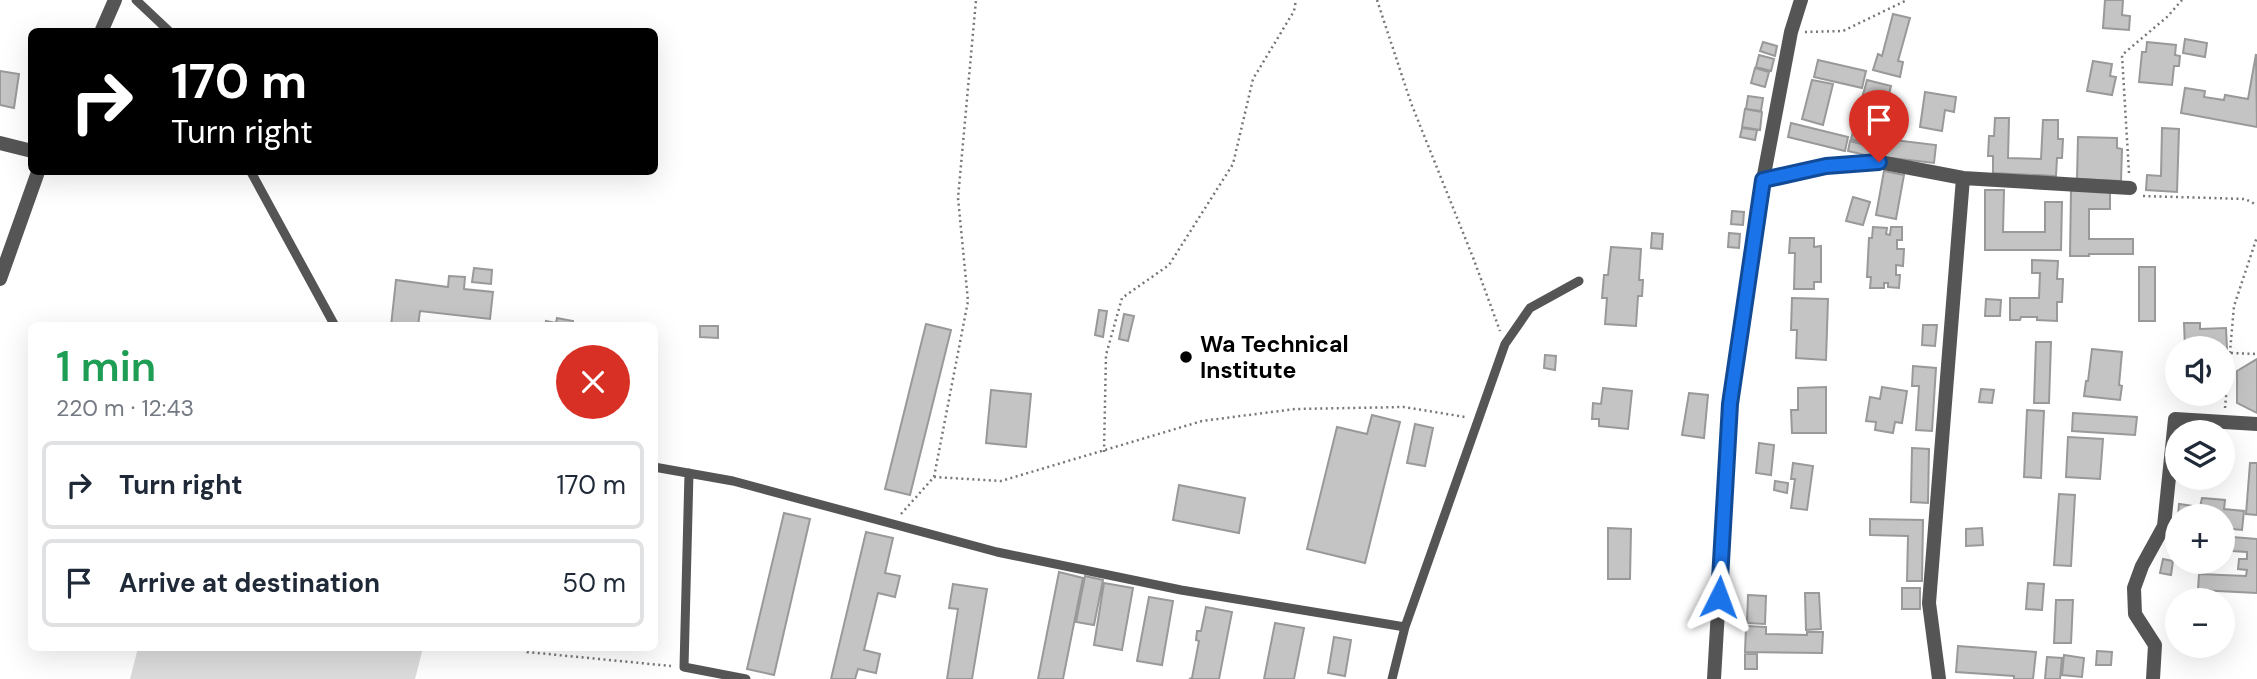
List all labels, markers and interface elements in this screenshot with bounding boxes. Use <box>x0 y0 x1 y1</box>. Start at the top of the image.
text: 170 m <box>171 49 307 113</box>
icon: right <box>56 56 147 147</box>
pin <box>1849 90 1909 162</box>
icon: arrive <box>1860 101 1898 139</box>
text: Turn right <box>171 111 313 153</box>
place label: Wa Technical Institute <box>1200 329 1349 385</box>
map controls <box>2165 336 2235 658</box>
button: sound <box>2165 336 2235 406</box>
text: 1 min <box>56 339 156 394</box>
button: close <box>556 345 630 419</box>
marker: Wa Technical Institute <box>1178 349 1194 365</box>
text: 220 m · 12:43 <box>56 393 194 423</box>
button: layers <box>2165 420 2235 490</box>
icon: right <box>60 466 98 504</box>
text: Turn right <box>119 468 243 502</box>
text: 170 m <box>557 468 626 502</box>
button: + <box>2165 504 2235 574</box>
position arrow <box>1682 560 1756 634</box>
icon: arrive <box>60 564 98 602</box>
text: Arrive at destination <box>119 566 380 600</box>
text: 50 m <box>562 566 626 600</box>
button: − <box>2165 588 2235 658</box>

